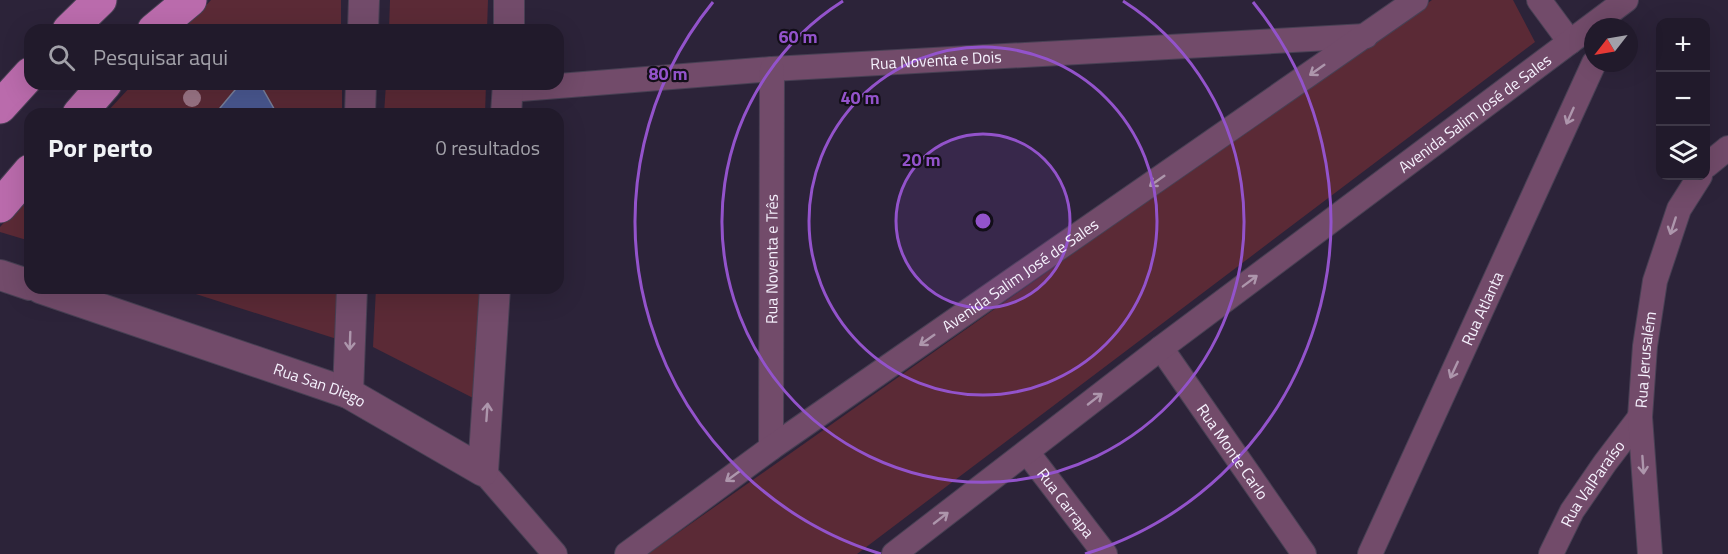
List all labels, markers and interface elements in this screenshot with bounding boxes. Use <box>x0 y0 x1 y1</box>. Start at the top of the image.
north arrow <box>1584 18 1638 72</box>
map controls <box>1656 18 1710 180</box>
button: + <box>1656 18 1710 72</box>
text: 60 m <box>778 23 818 50</box>
search box <box>24 24 564 90</box>
text: Pesquisar aqui <box>93 40 228 74</box>
icon: search <box>45 41 78 74</box>
street label: Rua Noventa e Dois <box>869 44 1002 76</box>
street label: Avenida Salim José de Sales <box>1393 48 1556 179</box>
text: 80 m <box>648 60 688 87</box>
one-way arrow <box>1309 64 1325 76</box>
button: − <box>1656 72 1710 126</box>
text: 40 m <box>840 84 880 111</box>
one-way arrow <box>1564 107 1576 125</box>
button: layers <box>1656 126 1710 180</box>
text: Por perto <box>48 128 153 167</box>
text: 0 resultados <box>436 132 540 163</box>
text: 20 m <box>901 146 941 173</box>
one-way arrow <box>1149 175 1165 187</box>
street label: Rua Noventa e Três <box>759 194 784 324</box>
centre of rings <box>973 211 993 231</box>
street label: Avenida Salim José de Sales <box>937 212 1103 338</box>
one-way arrow <box>1667 216 1678 235</box>
street label: Rua Atlanta <box>1455 268 1509 349</box>
one-way arrow <box>1242 275 1258 288</box>
street label: Rua Jerusalém <box>1629 310 1662 409</box>
one-way arrow <box>345 330 356 350</box>
one-way arrow <box>920 334 936 346</box>
street label: Rua San Diego <box>270 356 371 413</box>
one-way arrow <box>1448 361 1460 379</box>
one-way arrow <box>1087 393 1103 406</box>
street label: Rua Monte Carlo <box>1191 399 1275 504</box>
one-way arrow <box>481 403 492 423</box>
street label: Rua ValParaíso <box>1554 435 1631 531</box>
one-way arrow <box>1638 454 1649 474</box>
street label: Rua Carrapa <box>1031 463 1100 543</box>
one-way arrow <box>726 470 742 482</box>
one-way arrow <box>932 512 948 525</box>

